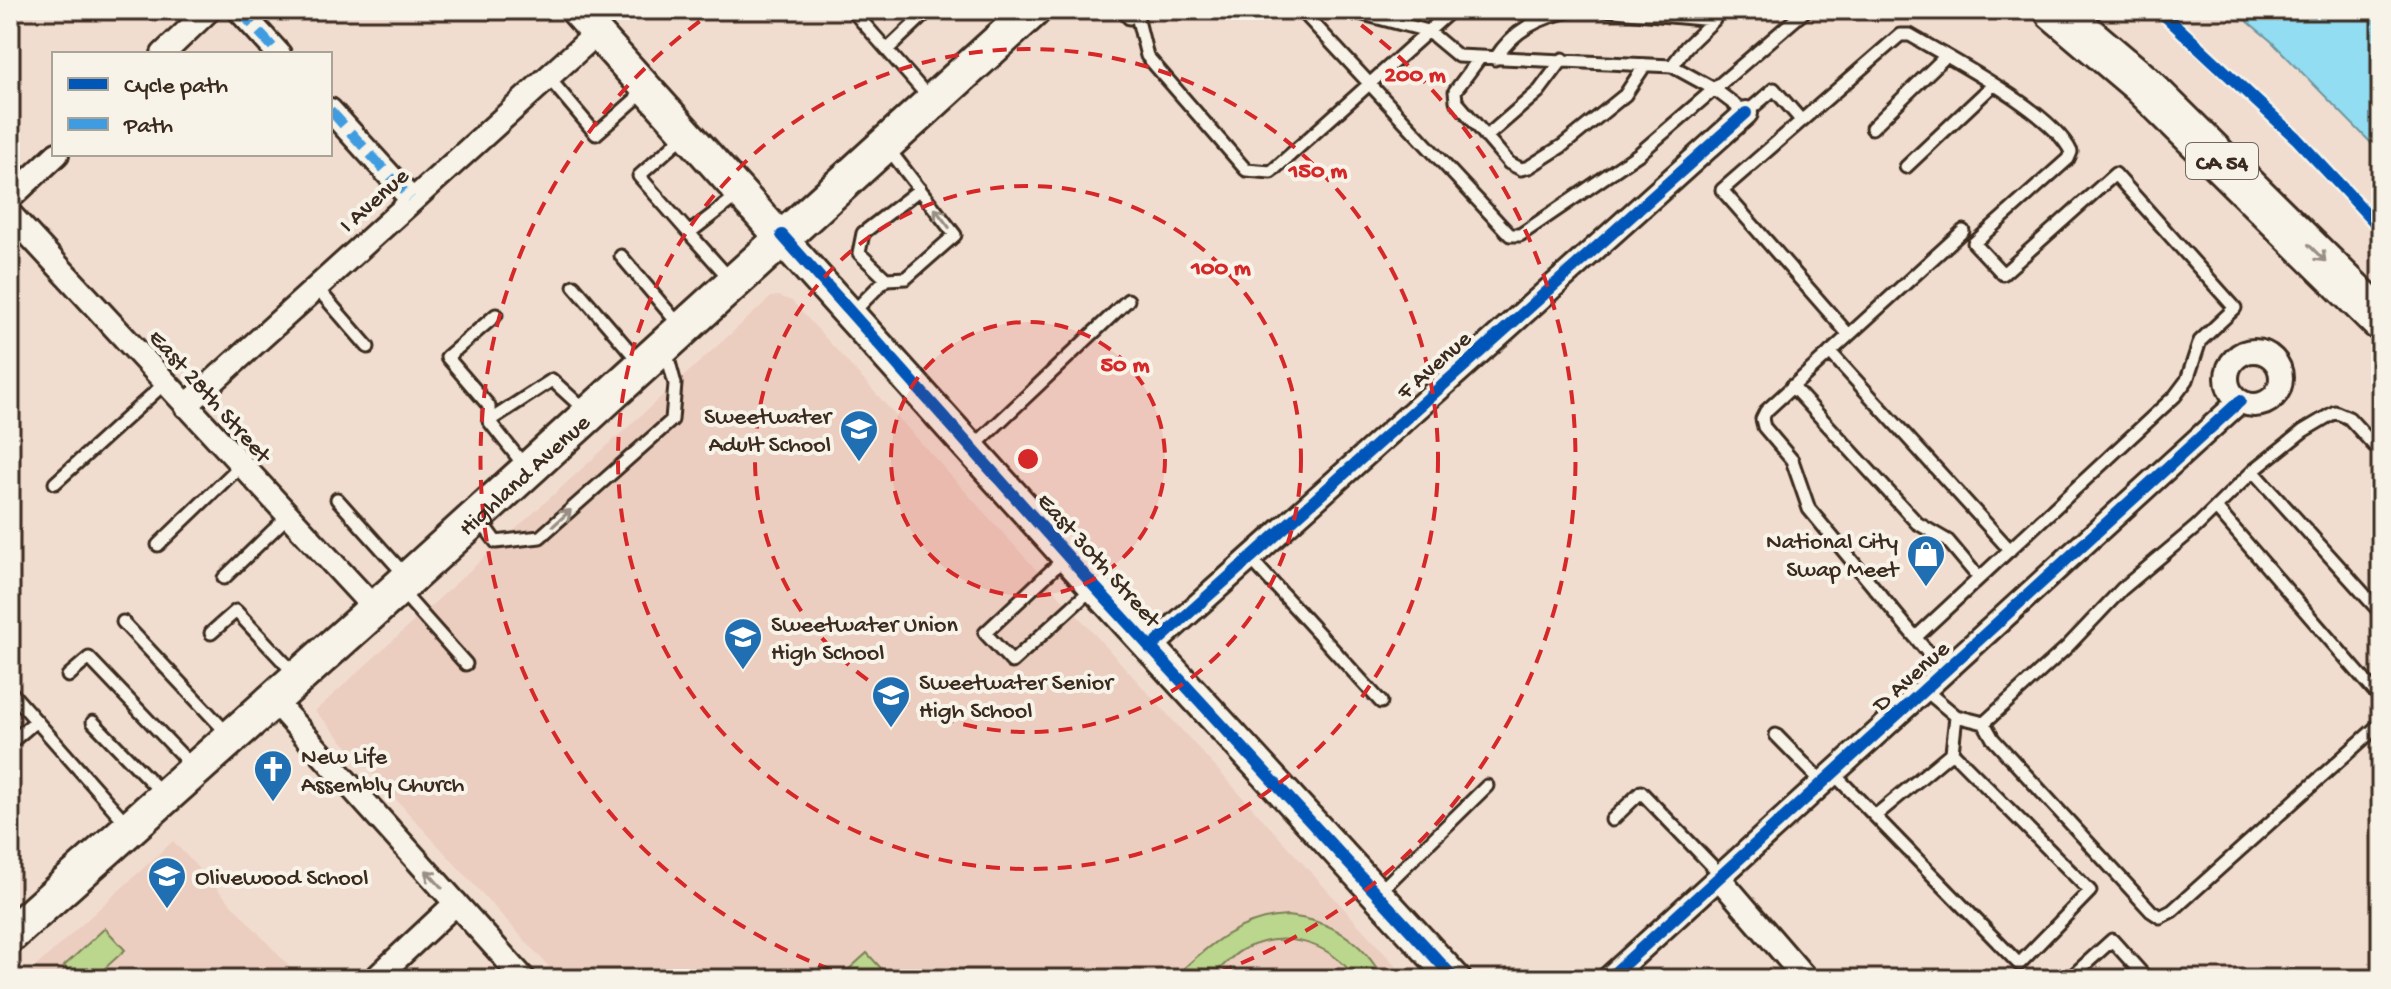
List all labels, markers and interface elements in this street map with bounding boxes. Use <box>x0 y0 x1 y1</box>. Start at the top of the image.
legend <box>52 52 332 156</box>
text: 200 m <box>1384 62 1446 91</box>
text: Cycle path <box>124 73 228 102</box>
text: Path <box>123 113 173 142</box>
road number: CA 54 <box>2186 143 2258 179</box>
text: 150 m <box>1288 158 1347 187</box>
street label: I Avenue <box>335 162 417 240</box>
one-way arrow <box>934 208 950 230</box>
one-way arrow <box>2307 244 2327 263</box>
text: 100 m <box>1190 255 1251 284</box>
street label: East 28th Street <box>141 325 277 472</box>
street label: F Avenue <box>1391 325 1479 408</box>
text: 50 m <box>1101 352 1149 381</box>
place label: Sweetwater Adult School <box>704 404 834 461</box>
school or university icon: Sweetwater Adult School <box>838 408 880 463</box>
street label: Highland Avenue <box>454 409 598 544</box>
centre of rings <box>1014 445 1042 473</box>
street label: East 30th Street <box>1029 488 1167 636</box>
one-way arrow <box>551 509 571 527</box>
place label: National City Swap Meet <box>1766 529 1900 586</box>
shop icon: National City Swap Meet <box>1905 533 1947 588</box>
place label: Sweetwater Union High School <box>771 612 959 669</box>
school or university icon: Sweetwater Union High School <box>722 616 764 671</box>
street label: D Avenue <box>1866 635 1957 721</box>
place label: Sweetwater Senior High School <box>919 670 1115 727</box>
school or university icon: Sweetwater Senior High School <box>870 674 912 729</box>
place label: New Life Assembly Church <box>301 744 465 801</box>
church icon: New Life Assembly Church <box>252 748 294 803</box>
school or university icon: Olivewood School <box>146 855 188 910</box>
place label: Olivewood School <box>195 865 369 894</box>
one-way arrow <box>425 869 444 889</box>

